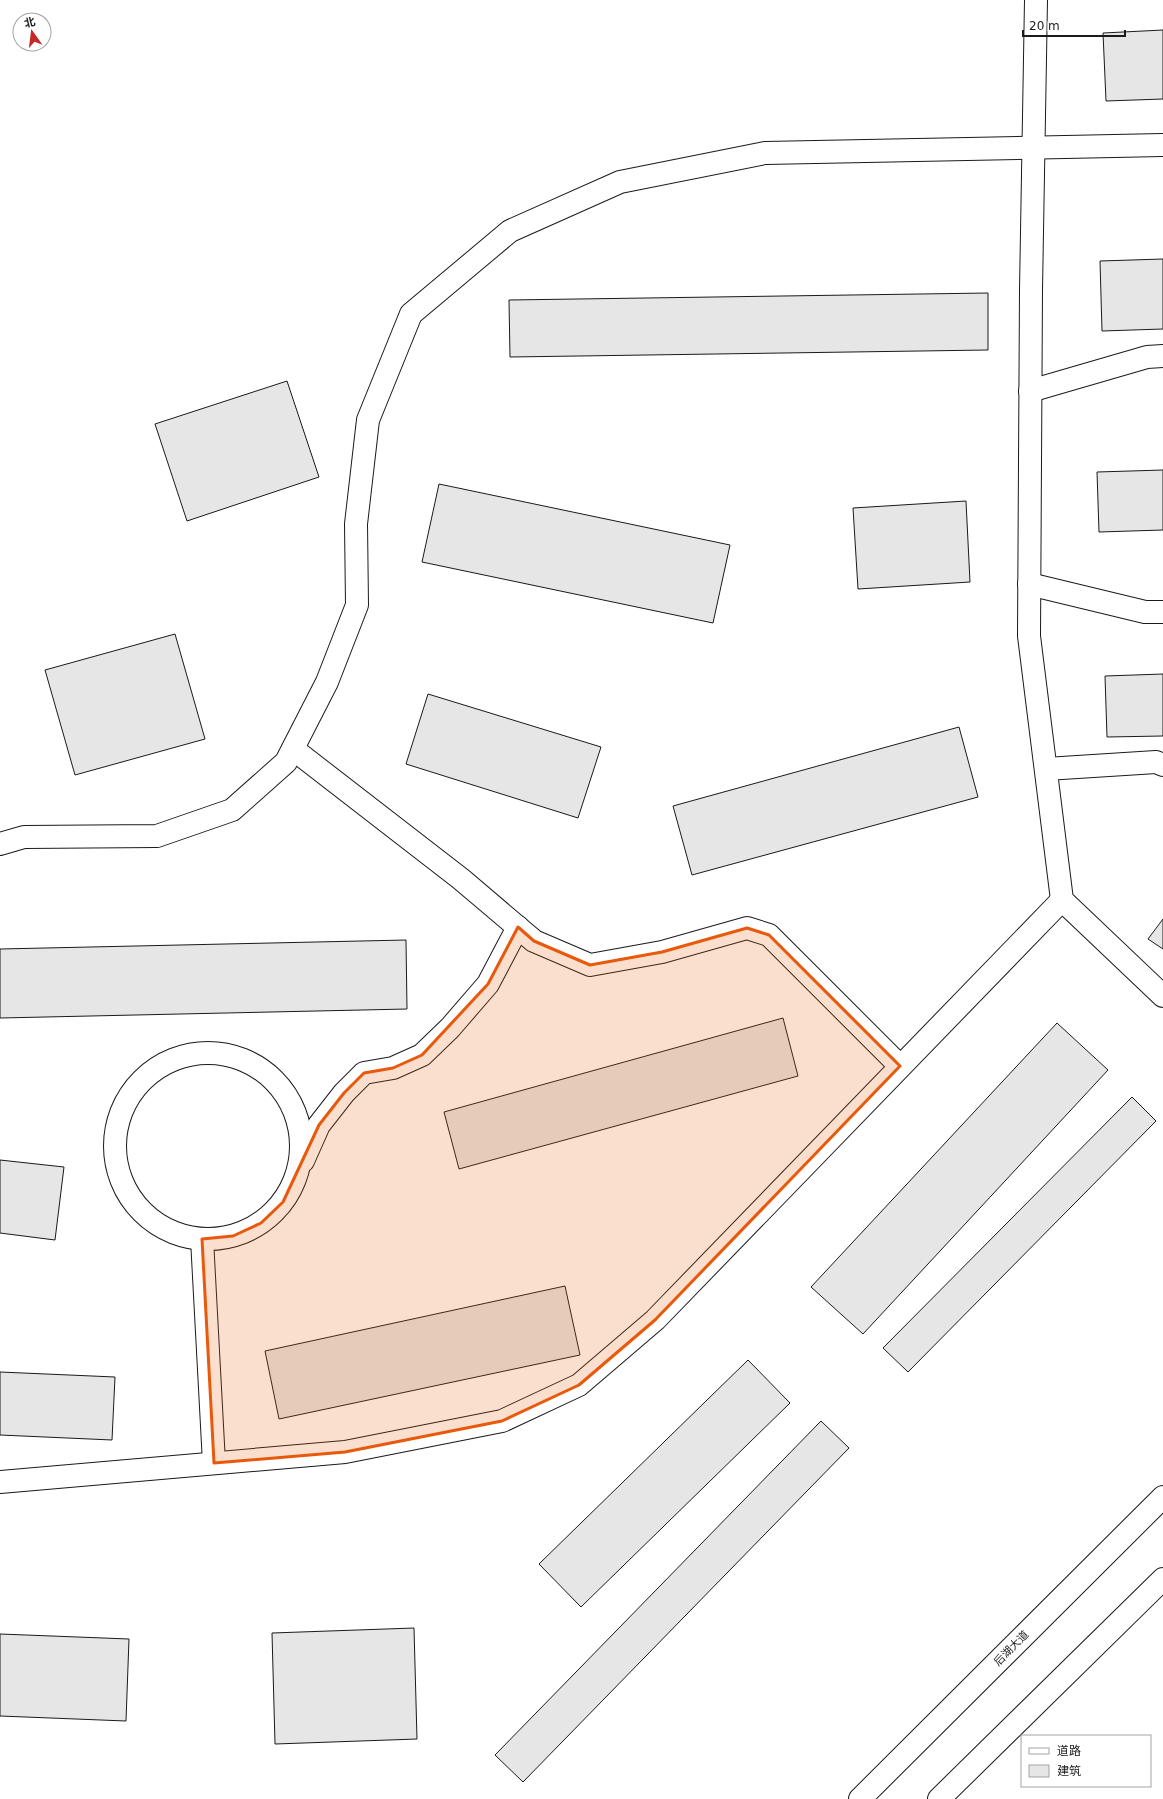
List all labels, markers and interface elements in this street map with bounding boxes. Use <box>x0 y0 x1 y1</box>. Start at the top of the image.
north arrow <box>12 12 52 52</box>
scale bar <box>1023 12 1125 38</box>
text: 北 <box>23 15 37 30</box>
text: 20 m <box>1029 19 1060 33</box>
street label: 后湖大道 <box>991 1628 1032 1669</box>
legend <box>1021 1735 1151 1787</box>
text: 道路 <box>1057 1744 1081 1758</box>
text: 建筑 <box>1057 1764 1081 1778</box>

